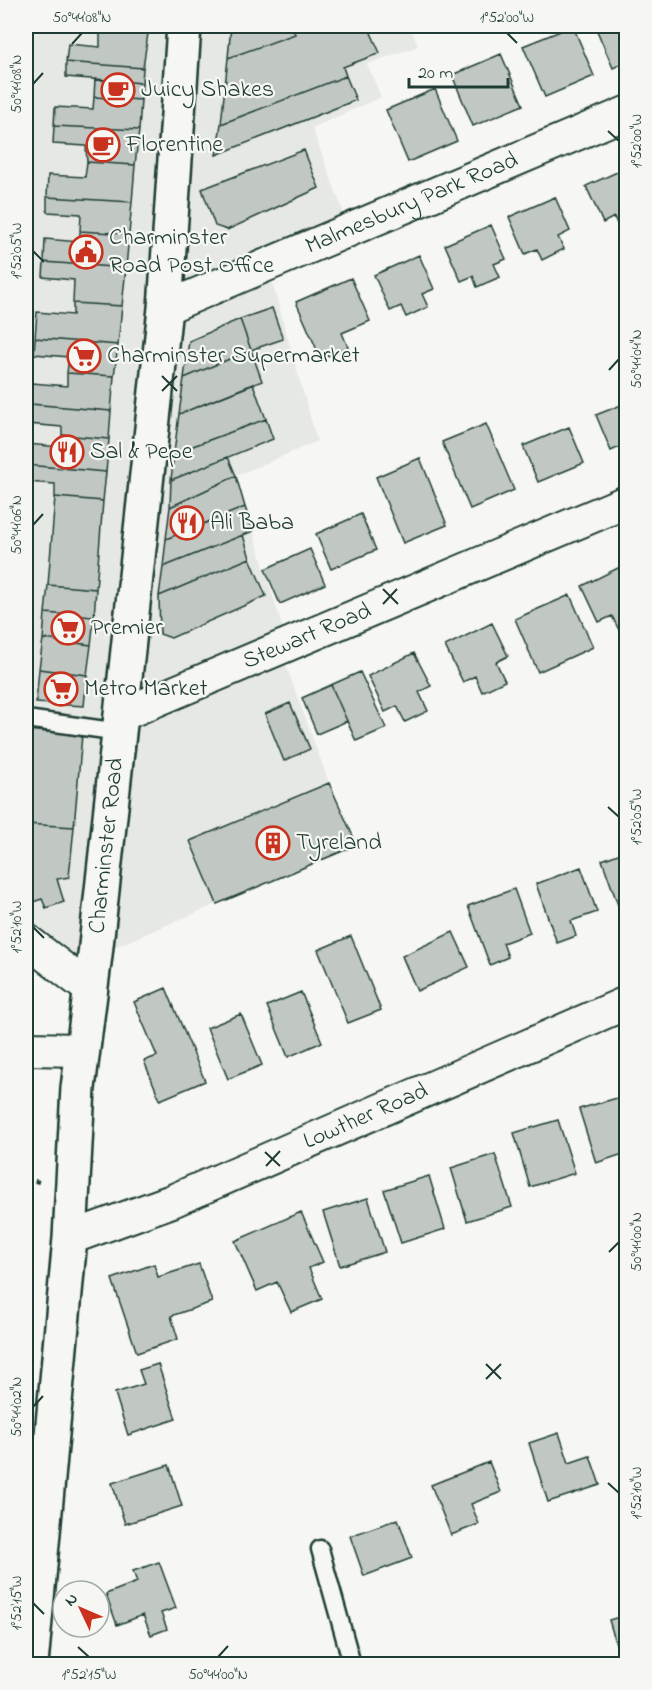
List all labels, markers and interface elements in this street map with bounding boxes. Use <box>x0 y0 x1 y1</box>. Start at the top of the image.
text: 50°44'08"N <box>53 7 111 29</box>
text: 1°52'00"W <box>480 7 534 29</box>
scale bar <box>409 51 508 89</box>
text: 50°44'08"N <box>6 55 28 113</box>
text: 20 m <box>418 61 453 87</box>
cafe icon: Juicy Shakes <box>100 72 136 108</box>
place label: Juicy Shakes <box>141 73 274 109</box>
text: 1°52'00"W <box>626 114 648 168</box>
cafe icon: Florentine <box>85 127 121 163</box>
place label: Florentine <box>125 128 223 163</box>
street label: Malmesbury Park Road <box>300 143 524 264</box>
place label: Charminster Road Post Office <box>109 221 274 284</box>
text: 1°52'05"W <box>6 223 28 279</box>
public building icon: Charminster Road Post Office <box>68 234 104 270</box>
text: 50°44'04"N <box>626 329 648 389</box>
supermarket icon: Charminster Supermarket <box>66 338 102 374</box>
place label: Charminster Supermarket <box>107 339 360 374</box>
restaurant icon: Sal & Pepe <box>49 434 85 470</box>
place label: Sal & Pepe <box>90 435 193 470</box>
text: 50°44'06"N <box>6 495 28 555</box>
restaurant icon: Ali Baba <box>169 505 205 541</box>
place label: Ali Baba <box>210 506 294 541</box>
street label: Stewart Road <box>237 594 377 679</box>
supermarket icon: Premier <box>50 610 86 646</box>
place label: Premier <box>91 611 163 646</box>
supermarket icon: Metro Market <box>43 671 79 707</box>
place label: Metro Market <box>84 672 208 707</box>
street label: Charminster Road <box>80 756 134 935</box>
text: 1°52'05"W <box>626 789 648 845</box>
building icon: Tyreland <box>255 825 291 861</box>
place label: Tyreland <box>296 826 382 862</box>
text: 1°52'10"W <box>6 901 28 953</box>
street label: Lowther Road <box>298 1074 434 1159</box>
text: 50°44'00"N <box>626 1212 648 1272</box>
text: 50°44'02"N <box>6 1377 28 1437</box>
text: 1°52'10"W <box>626 1467 648 1519</box>
text: 1°52'15"W <box>6 1576 28 1630</box>
north arrow <box>51 1579 111 1639</box>
text: N <box>59 1588 84 1612</box>
text: 1°52'15"W <box>62 1664 116 1686</box>
text: 50°44'00"N <box>188 1664 248 1686</box>

